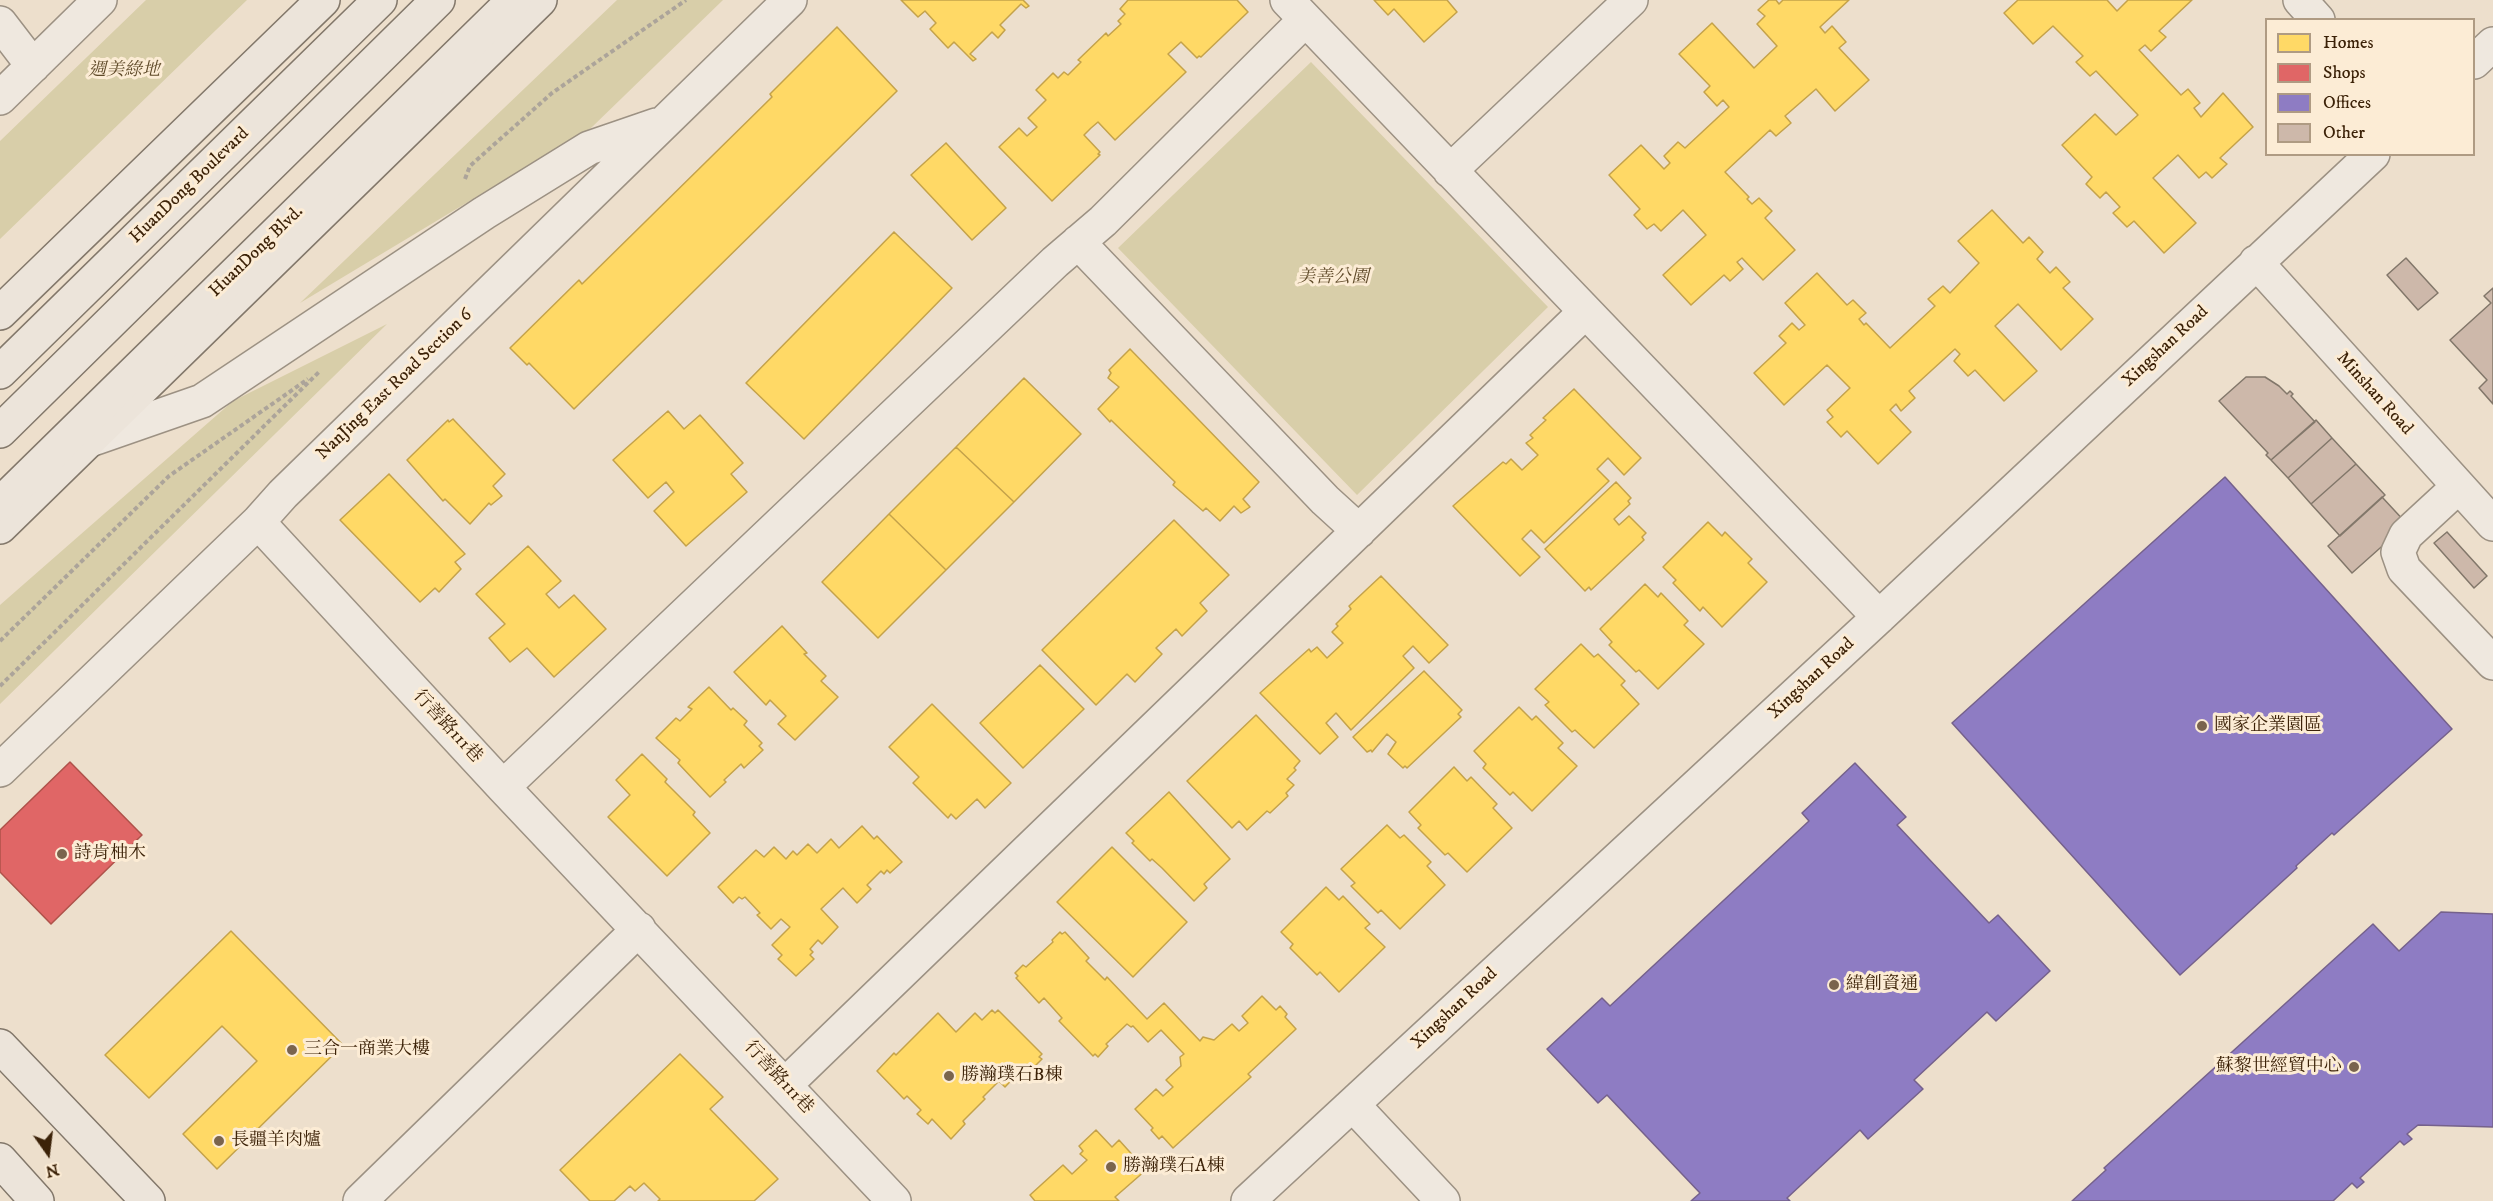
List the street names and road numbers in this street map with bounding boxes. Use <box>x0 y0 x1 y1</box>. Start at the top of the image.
street label: HuanDong Boulevard <box>126 123 254 249</box>
street label: HuanDong Blvd. <box>205 202 309 302</box>
street label: Xingshan Road <box>2119 302 2213 392</box>
street label: NanJing East Road Section 6 <box>313 305 477 465</box>
street label: Minshan Road <box>2331 348 2417 440</box>
street label: Xingshan Road <box>1765 634 1859 724</box>
street label: 行善路111巷 <box>408 686 486 768</box>
street label: Xingshan Road <box>1408 964 1502 1054</box>
street label: 行善路111巷 <box>739 1037 817 1119</box>

